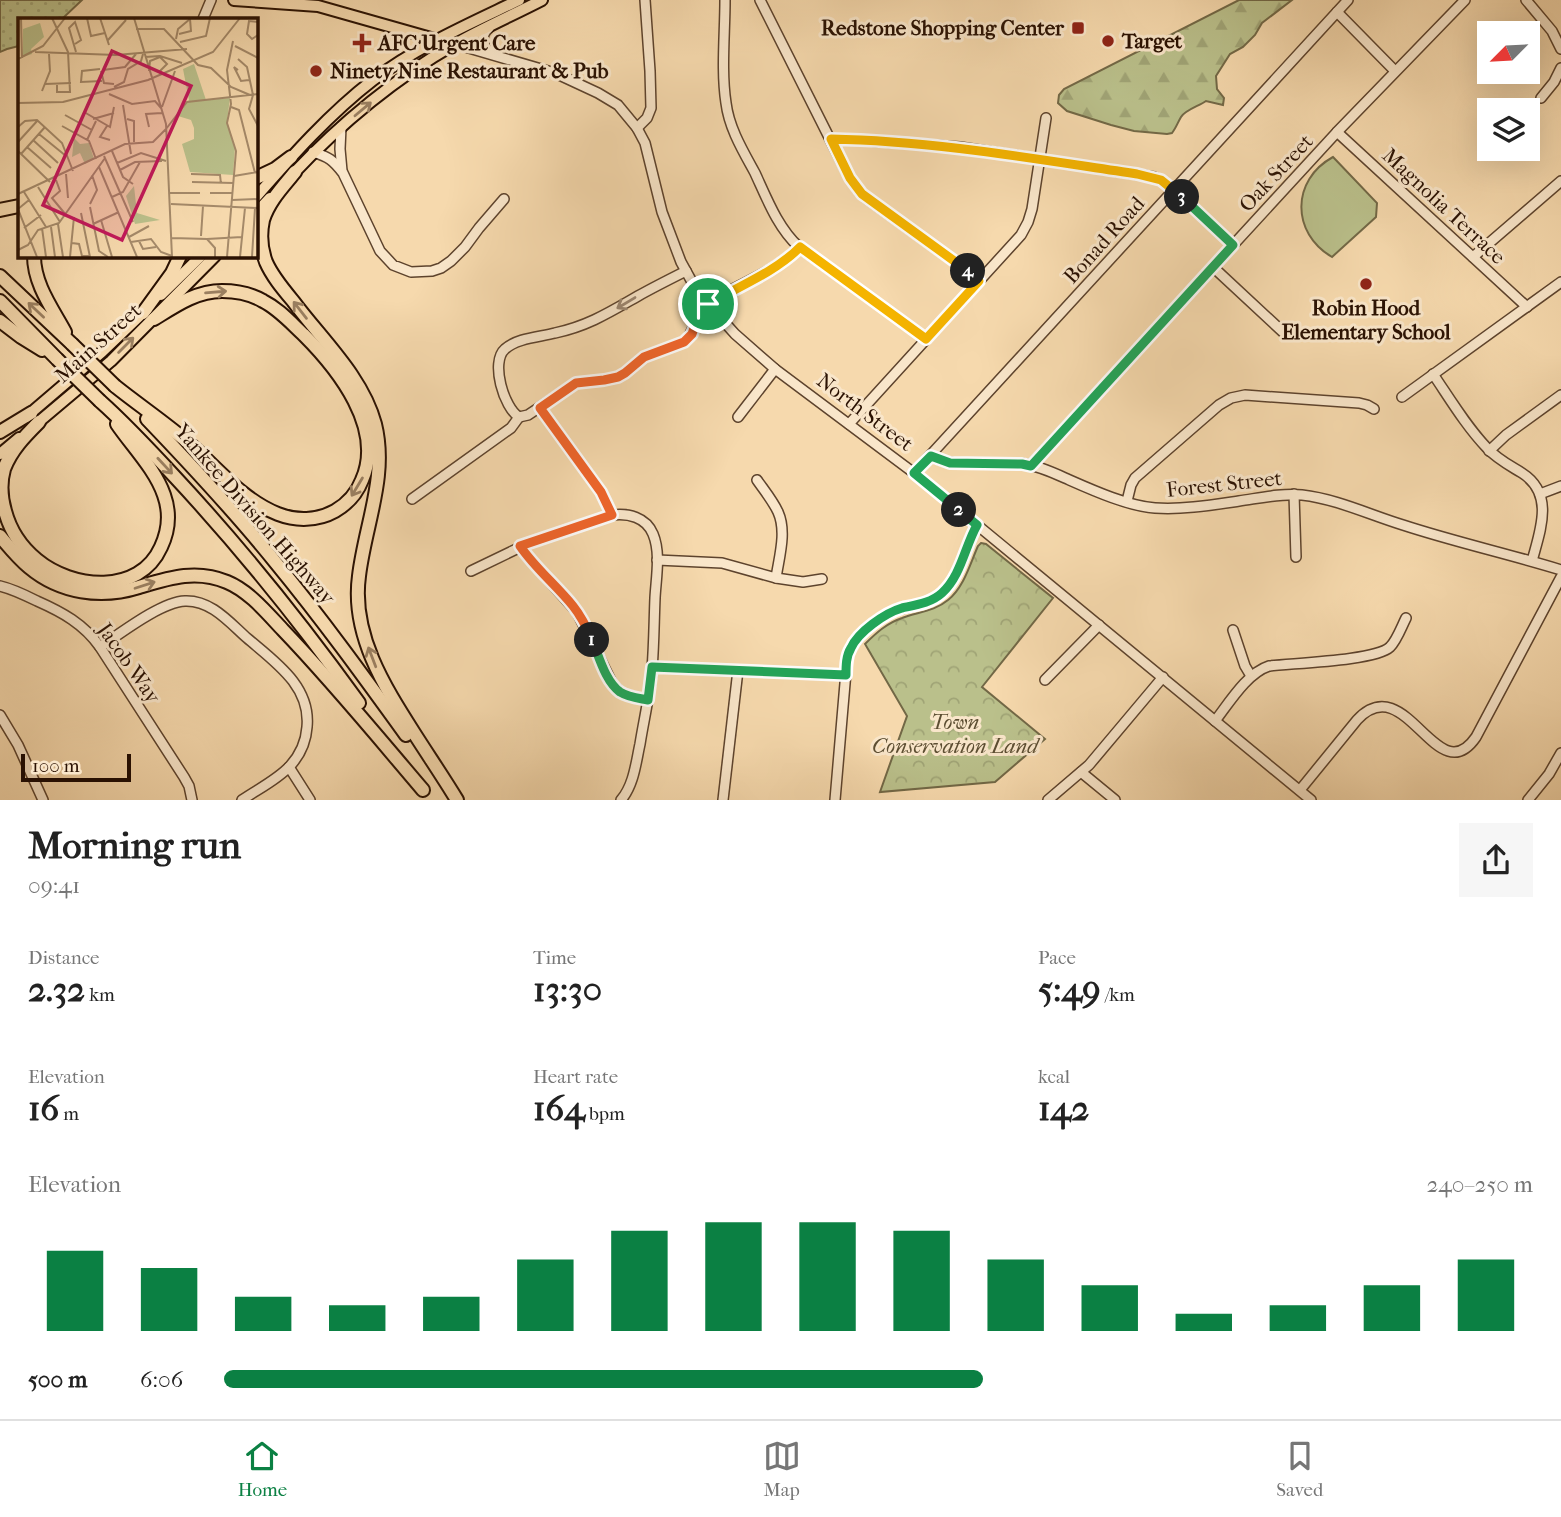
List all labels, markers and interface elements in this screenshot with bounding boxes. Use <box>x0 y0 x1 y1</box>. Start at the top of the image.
place label: Redstone Shopping Center <box>821 16 1065 40</box>
inset map <box>18 18 257 257</box>
marker: Redstone Shopping Center <box>1070 20 1086 36</box>
north arrow <box>1477 21 1540 84</box>
map controls <box>1477 21 1540 161</box>
place label: Target <box>1121 29 1183 53</box>
place label: AFC Urgent Care <box>376 31 536 55</box>
marker: AFC Urgent Care <box>352 33 372 53</box>
marker: Target <box>1100 33 1116 49</box>
place label: Ninety Nine Restaurant & Pub <box>330 59 608 83</box>
marker: Ninety Nine Restaurant & Pub <box>308 63 324 79</box>
button: layers <box>1477 98 1540 161</box>
one-way arrow <box>353 101 371 117</box>
street label: Oak Street <box>1234 129 1318 217</box>
street label: Magnolia Terrace <box>1378 143 1510 269</box>
pin: 3 <box>1164 180 1200 214</box>
text: 3 <box>1178 185 1185 207</box>
street label: Bonad Road <box>1059 191 1150 288</box>
pin: 4 <box>950 254 986 288</box>
text: 4 <box>962 259 973 281</box>
pin <box>678 274 738 334</box>
marker: Robin Hood Elementary School <box>1358 276 1374 292</box>
one-way arrow <box>204 285 227 298</box>
icon: arrive <box>689 285 727 323</box>
place label: Robin Hood Elementary School <box>1281 296 1451 344</box>
one-way arrow <box>616 297 636 311</box>
street label: Main Street <box>50 298 146 388</box>
one-way arrow <box>27 302 45 318</box>
one-way arrow <box>292 302 307 320</box>
one-way arrow <box>118 337 135 354</box>
street label: North Street <box>812 368 918 456</box>
street label: Yankee Division Highway <box>169 418 340 610</box>
one-way arrow <box>157 457 174 474</box>
street label: Forest Street <box>1165 466 1283 502</box>
one-way arrow <box>350 476 364 496</box>
pin: 2 <box>942 492 976 528</box>
text: 2 <box>954 498 963 520</box>
one-way arrow <box>134 578 156 590</box>
street label: Jacob Way <box>92 617 166 708</box>
pin: 1 <box>574 622 610 658</box>
text: 1 <box>588 628 595 650</box>
one-way arrow <box>364 647 377 669</box>
park label: Town Conservation Land <box>872 710 1040 758</box>
scale bar <box>21 750 131 782</box>
text: 100 m <box>32 755 80 777</box>
text: Morning run <box>28 823 241 868</box>
button: share <box>1459 823 1533 897</box>
text: 09:41 <box>28 872 80 899</box>
text: Distance <box>28 947 99 969</box>
text: Time <box>533 947 576 969</box>
text: Pace <box>1038 947 1076 969</box>
text: 2.32 <box>28 969 85 1010</box>
text: 13:30 <box>533 969 602 1010</box>
text: 5:49 <box>1038 969 1101 1010</box>
text: km <box>85 984 115 1006</box>
text: /km <box>1101 984 1135 1006</box>
text: Elevation <box>28 1066 105 1088</box>
text: Heart rate <box>533 1066 618 1088</box>
text: kcal <box>1038 1066 1070 1088</box>
text: 16 <box>28 1088 59 1129</box>
text: 164 <box>533 1088 585 1129</box>
text: 142 <box>1038 1088 1089 1129</box>
text: m <box>59 1103 79 1125</box>
text: bpm <box>585 1103 625 1125</box>
text: Elevation <box>28 1171 121 1198</box>
text: 240–250 m <box>1426 1171 1533 1198</box>
text: 500 m <box>28 1366 87 1393</box>
text: 6:06 <box>140 1366 183 1393</box>
tab: Home <box>238 1437 287 1501</box>
tab: Map <box>763 1437 801 1501</box>
tab: Saved <box>1276 1437 1323 1501</box>

